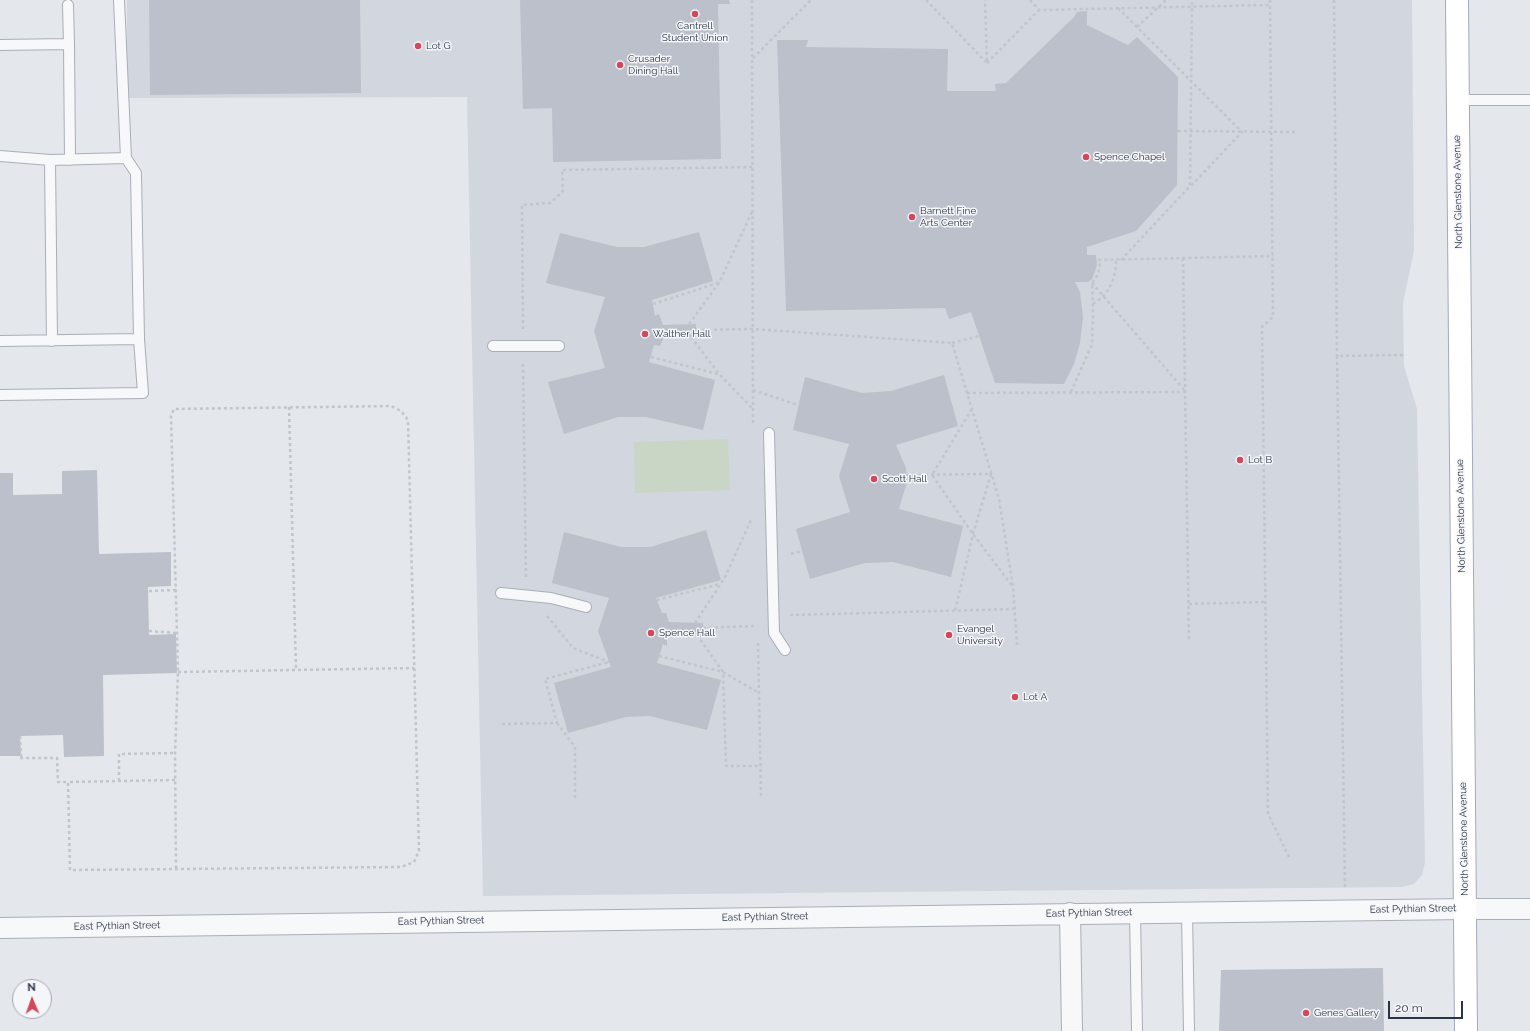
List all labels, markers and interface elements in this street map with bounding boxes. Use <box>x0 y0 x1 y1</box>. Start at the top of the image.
marker: Cantrell Student Union <box>690 9 700 19</box>
place label: Cantrell Student Union <box>662 20 728 44</box>
place label: Lot G <box>426 40 451 52</box>
marker: Lot G <box>413 41 423 51</box>
place label: Crusader Dining Hall <box>628 53 678 76</box>
marker: Crusader Dining Hall <box>615 60 625 70</box>
street label: North Glenstone Avenue <box>1451 135 1465 249</box>
place label: Spence Chapel <box>1094 151 1165 163</box>
marker: Spence Chapel <box>1081 152 1091 162</box>
place label: Barnett Fine Arts Center <box>920 205 976 228</box>
marker: Barnett Fine Arts Center <box>907 212 917 222</box>
place label: Walther Hall <box>653 328 710 340</box>
marker: Walther Hall <box>640 329 650 339</box>
place label: Lot B <box>1248 454 1272 466</box>
marker: Lot B <box>1235 455 1245 465</box>
street label: North Glenstone Avenue <box>1454 459 1468 573</box>
place label: Scott Hall <box>882 473 927 485</box>
marker: Scott Hall <box>869 474 879 484</box>
place label: Evangel University <box>957 623 1003 646</box>
place label: Spence Hall <box>659 627 715 639</box>
marker: Spence Hall <box>646 628 656 638</box>
marker: Evangel University <box>944 630 954 640</box>
place label: Lot A <box>1023 691 1047 703</box>
marker: Lot A <box>1010 692 1020 702</box>
street label: North Glenstone Avenue <box>1457 782 1471 896</box>
street label: East Pythian Street <box>1370 902 1456 916</box>
street label: East Pythian Street <box>1046 906 1132 920</box>
street label: East Pythian Street <box>722 910 808 924</box>
street label: East Pythian Street <box>398 914 484 928</box>
street label: East Pythian Street <box>74 919 160 933</box>
north arrow <box>12 979 52 1019</box>
text: N <box>27 981 36 994</box>
scale bar <box>1390 993 1465 1019</box>
text: 20 m <box>1395 1001 1423 1015</box>
place label: Genes Gallery <box>1314 1007 1379 1019</box>
marker: Genes Gallery <box>1301 1008 1311 1018</box>

